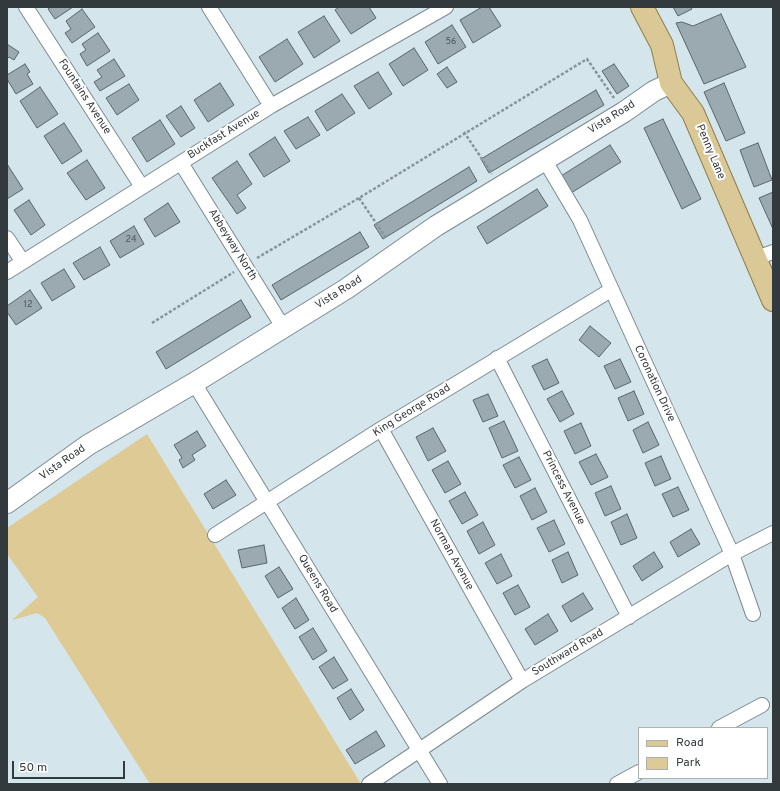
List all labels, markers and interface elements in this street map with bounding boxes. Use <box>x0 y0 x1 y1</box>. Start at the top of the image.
house number: 56 <box>446 37 456 47</box>
street label: Fountains Avenue <box>55 57 113 137</box>
street label: Vista Road <box>586 98 638 138</box>
street label: Buckfast Avenue <box>185 108 263 162</box>
street label: Penny Lane <box>693 123 727 181</box>
street label: Abbeyway North <box>205 207 259 283</box>
house number: 24 <box>125 235 137 245</box>
street label: Vista Road <box>313 273 365 313</box>
house number: 12 <box>24 300 32 310</box>
street label: Coronation Drive <box>631 344 677 424</box>
street label: King George Road <box>371 382 453 440</box>
street label: Vista Road <box>38 442 88 484</box>
street label: Princess Avenue <box>539 449 587 527</box>
street label: Norman Avenue <box>426 517 476 593</box>
street label: Queens Road <box>294 552 340 616</box>
street label: Southward Road <box>530 627 606 679</box>
legend <box>638 727 768 779</box>
text: Road <box>676 735 704 751</box>
scale bar <box>14 753 127 779</box>
text: Park <box>676 755 701 771</box>
text: 50 m <box>19 760 47 776</box>

